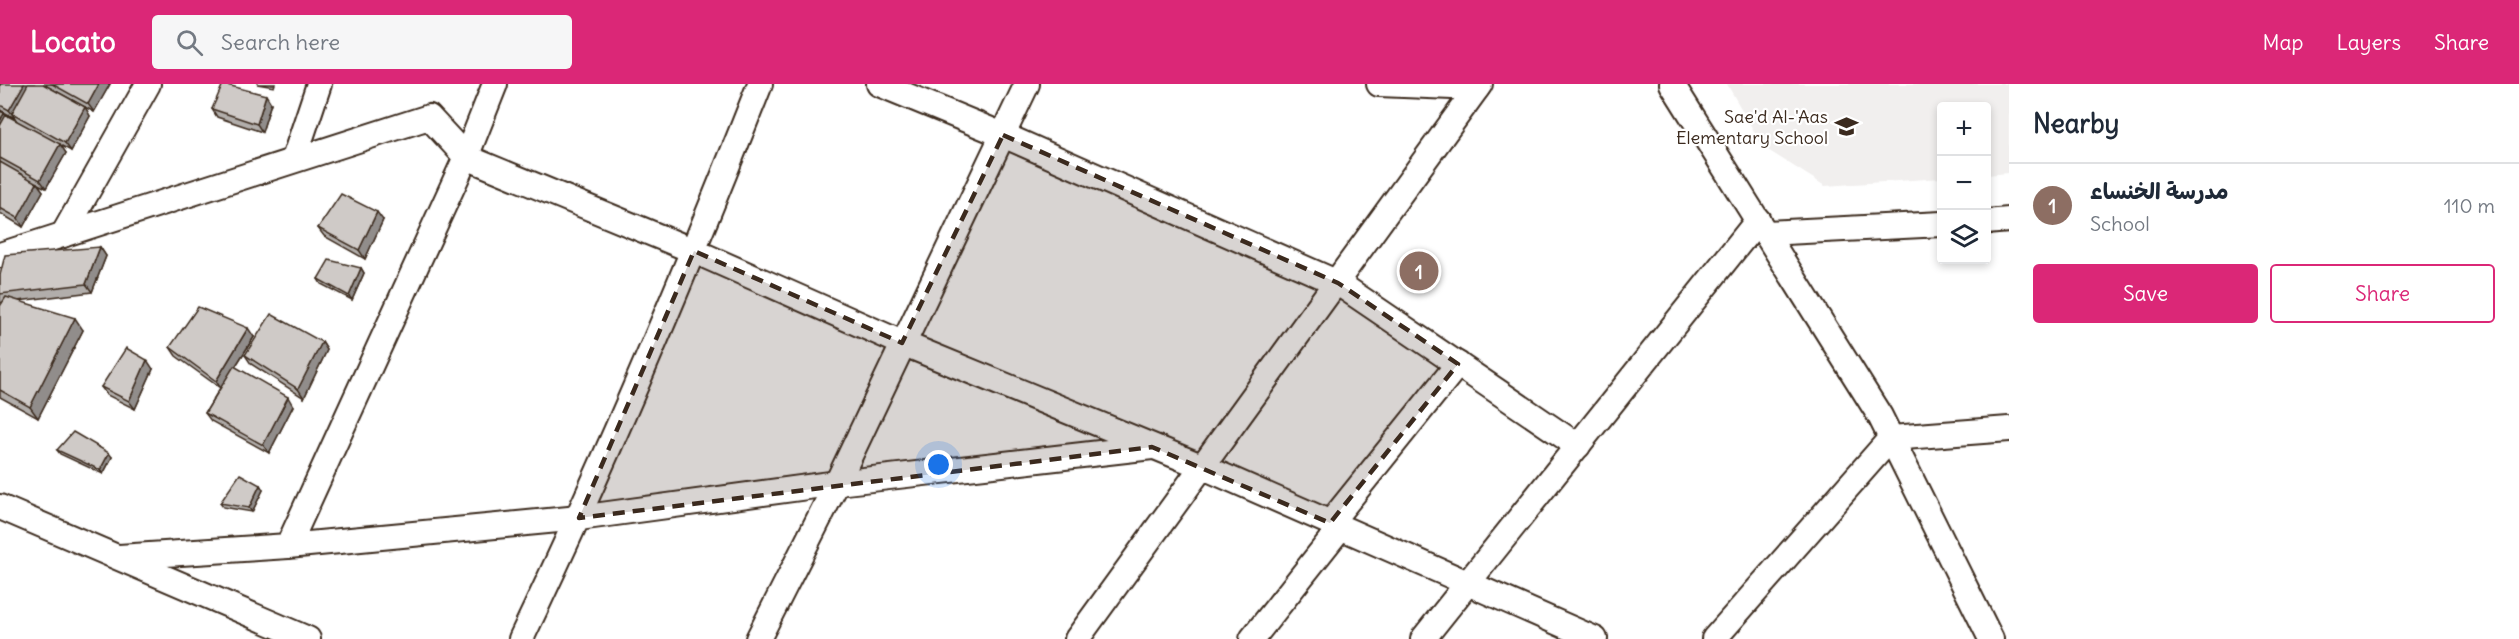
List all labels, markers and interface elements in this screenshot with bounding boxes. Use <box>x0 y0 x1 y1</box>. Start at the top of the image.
search box <box>152 15 572 69</box>
text: Locato <box>30 24 116 60</box>
icon: search <box>173 26 206 59</box>
text: Search here <box>221 28 340 56</box>
text: Map <box>2263 29 2303 56</box>
text: Layers <box>2336 29 2401 56</box>
text: Share <box>2434 29 2489 56</box>
map controls <box>1937 102 1991 264</box>
button: + <box>1937 102 1991 156</box>
place label: Sae'd Al-'Aas Elementary School <box>1676 105 1828 149</box>
text: Nearby <box>2033 107 2119 140</box>
school or university icon: Sae'd Al-'Aas Elementary School <box>1833 114 1859 140</box>
button: − <box>1937 156 1991 210</box>
text: مدرسة الخنساء <box>2090 177 2228 205</box>
text: 1 <box>2049 193 2056 218</box>
text: 110 m <box>2444 193 2495 218</box>
button: layers <box>1937 210 1991 264</box>
text: School <box>2090 211 2150 236</box>
pin: 1 <box>1400 248 1438 294</box>
button: Save <box>2033 264 2258 323</box>
button: Share <box>2270 264 2495 323</box>
your location <box>924 450 953 479</box>

